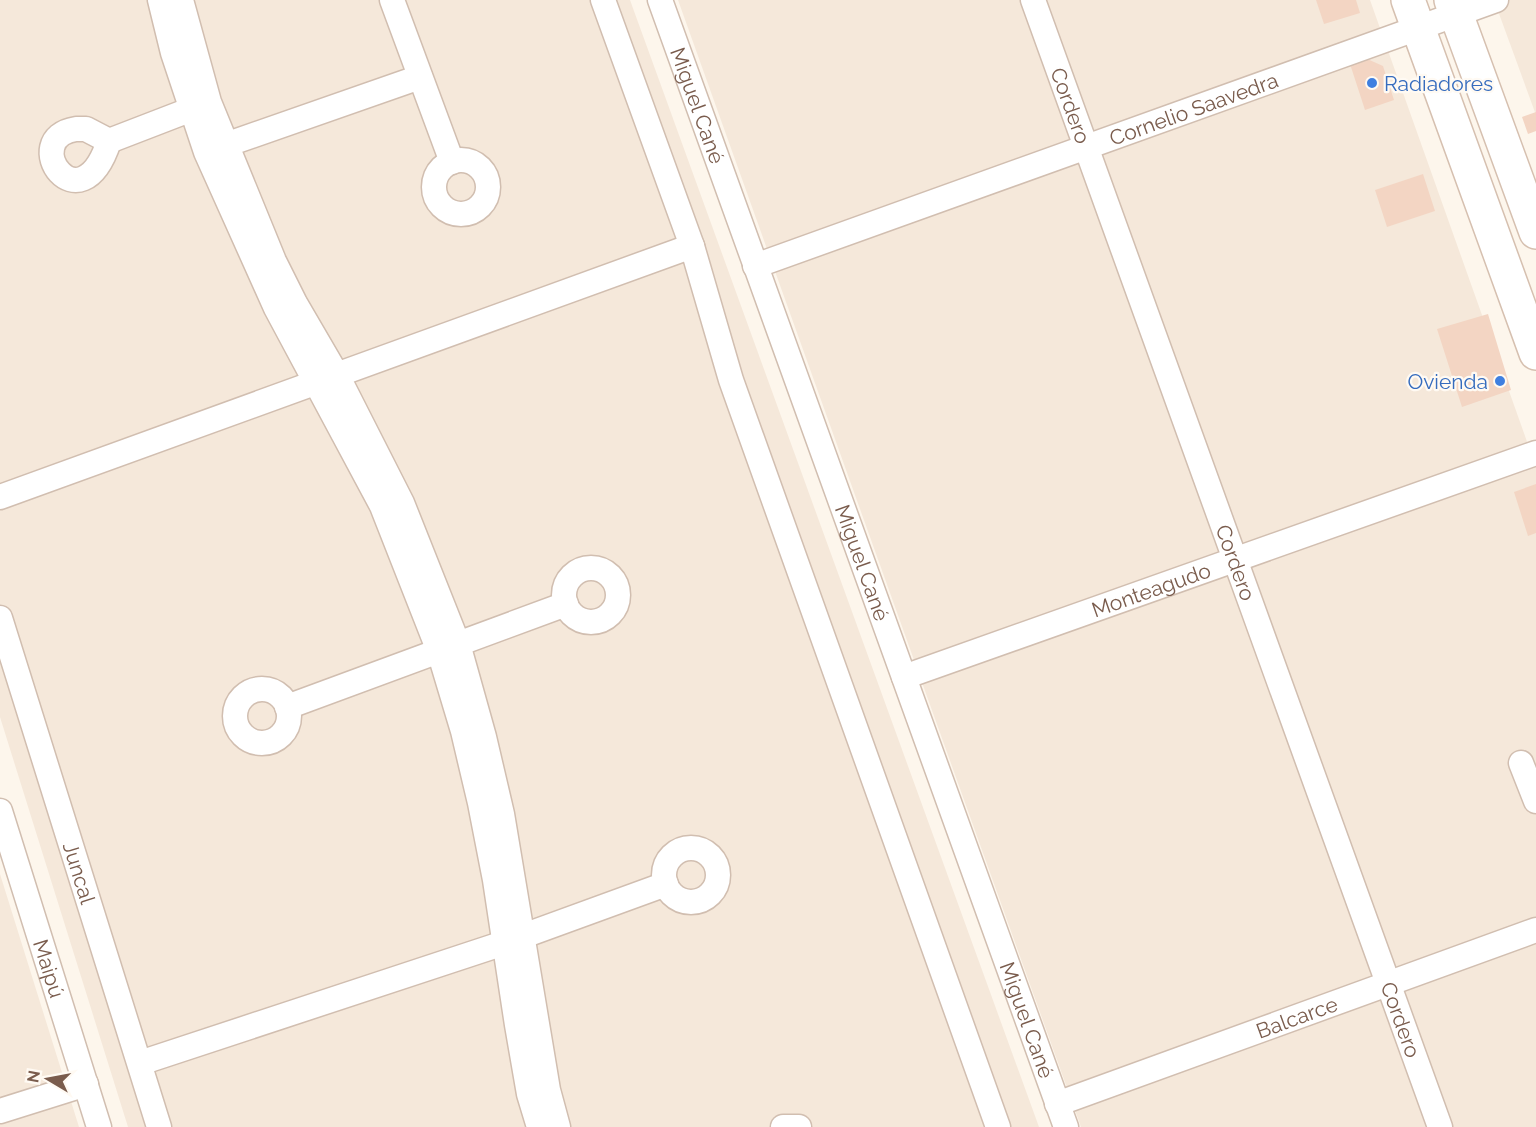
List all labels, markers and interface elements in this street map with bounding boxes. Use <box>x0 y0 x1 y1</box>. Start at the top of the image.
street label: Miguel Cané <box>666 44 730 167</box>
street label: Cordero <box>1046 64 1096 147</box>
street label: Cornelio Saavedra <box>1106 67 1281 150</box>
place label: Radiadores <box>1384 71 1493 96</box>
marker: Radiadores <box>1365 76 1379 90</box>
place label: Ovienda <box>1407 369 1488 394</box>
marker: Ovienda <box>1493 374 1507 388</box>
street label: Miguel Cané <box>830 501 895 624</box>
street label: Cordero <box>1211 521 1261 604</box>
street label: Monteagudo <box>1088 557 1214 622</box>
street label: Juncal <box>58 839 101 907</box>
street label: Maipú <box>28 936 70 1001</box>
street label: Miguel Cané <box>995 958 1060 1081</box>
street label: Cordero <box>1376 978 1426 1061</box>
street label: Balcarce <box>1252 991 1341 1043</box>
north arrow <box>18 1049 78 1109</box>
text: N <box>23 1069 44 1084</box>

